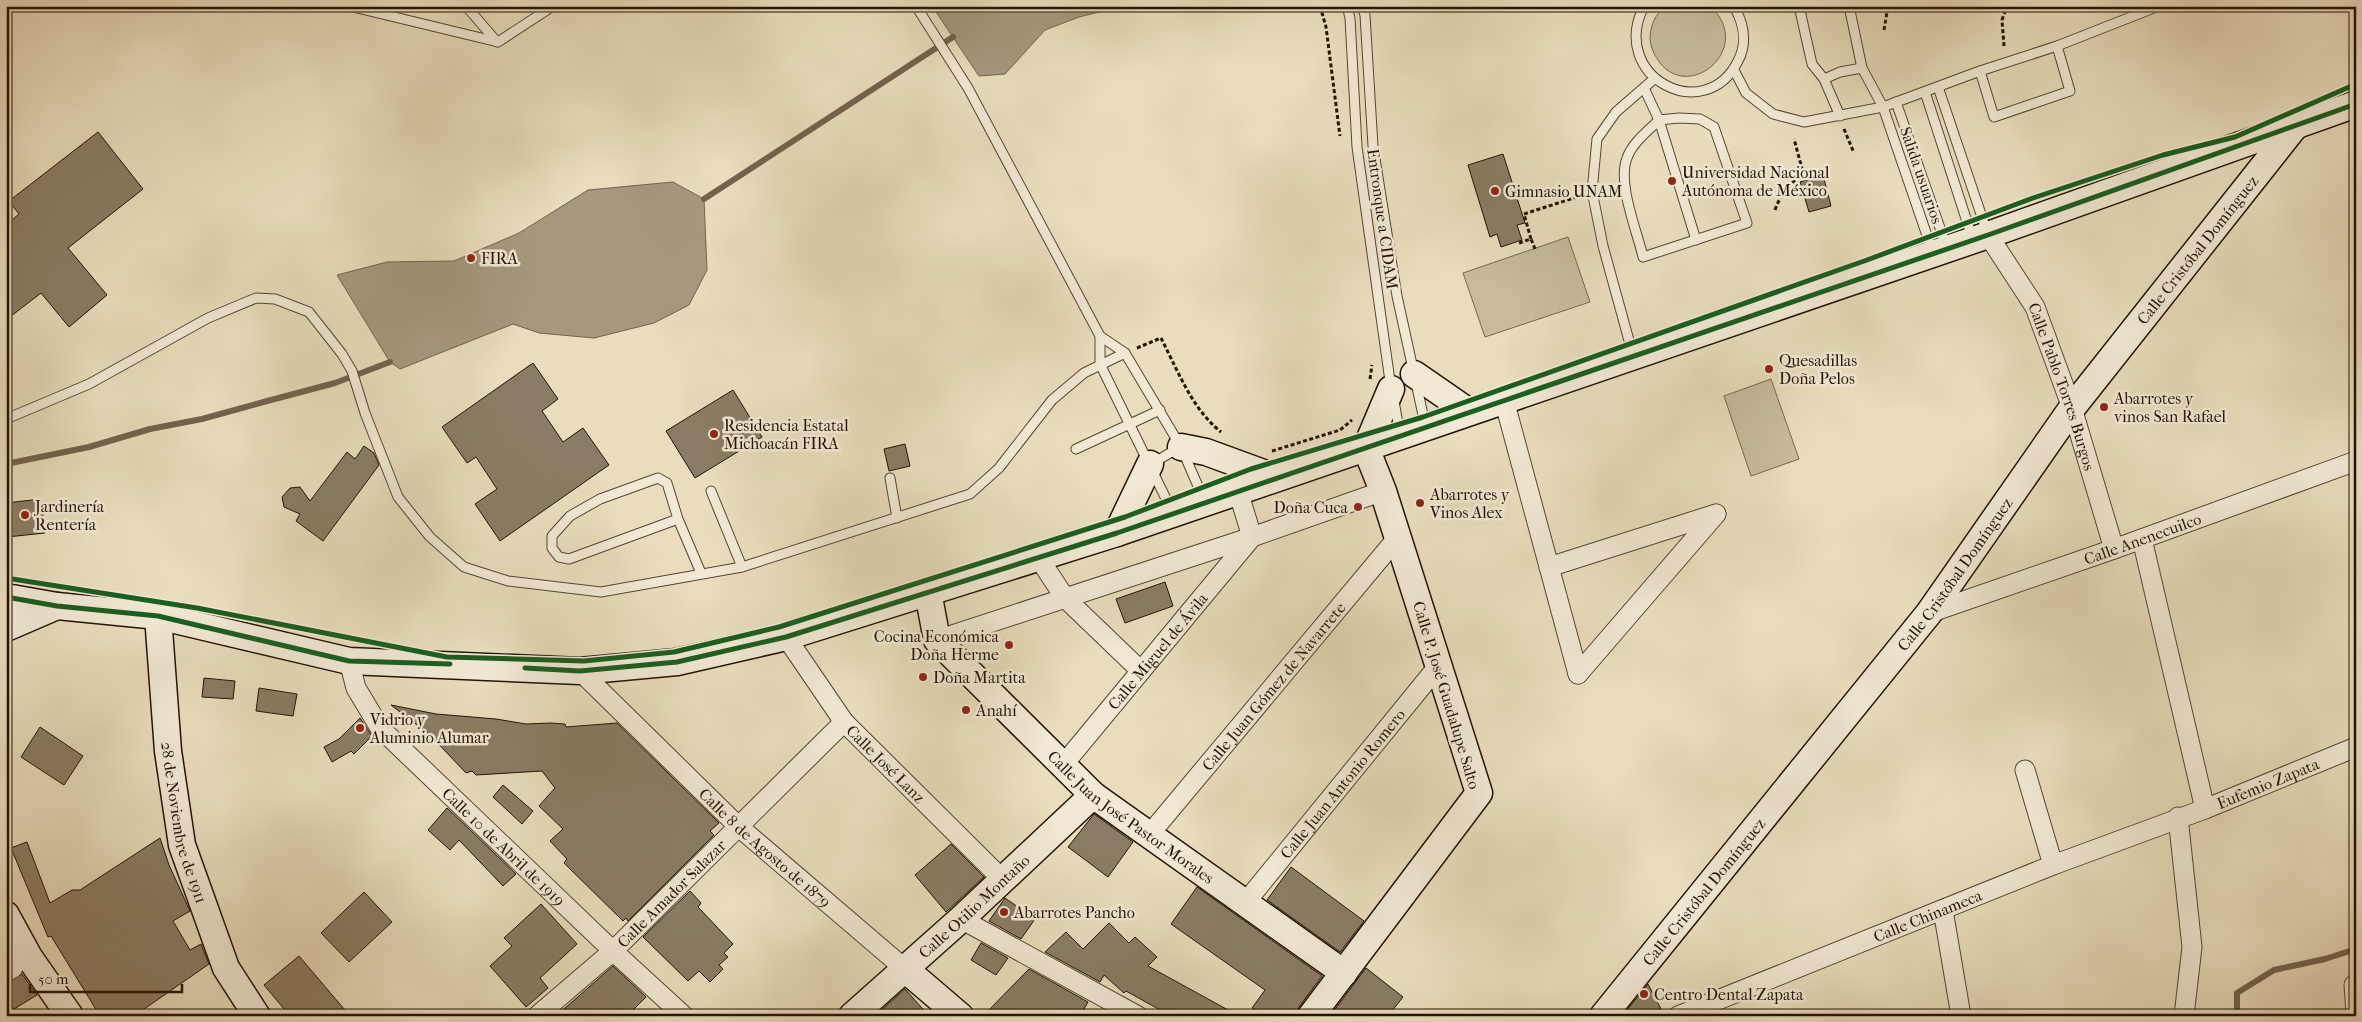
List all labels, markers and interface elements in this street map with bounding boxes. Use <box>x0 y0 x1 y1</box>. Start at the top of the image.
street label: Salida usuarios <box>1896 124 1947 226</box>
street label: Entronque a CIDAM <box>1363 148 1402 291</box>
place label: Universidad Nacional Autónoma de México <box>1681 163 1830 200</box>
street label: Calle Cristóbal Domínguez <box>2133 172 2262 328</box>
marker: Universidad Nacional Autónoma de México <box>1666 175 1678 187</box>
place label: Gimnasio UNAM <box>1505 182 1623 201</box>
marker: Gimnasio UNAM <box>1489 185 1501 197</box>
place label: FIRA <box>481 249 518 268</box>
marker: FIRA <box>465 252 477 264</box>
street label: Calle Pablo Torres Burgos <box>2024 300 2099 473</box>
place label: Quesadillas Doña Pelos <box>1779 351 1857 388</box>
marker: Quesadillas Doña Pelos <box>1763 363 1775 375</box>
place label: Abarrotes y vinos San Rafael <box>2113 389 2227 426</box>
marker: Abarrotes y vinos San Rafael <box>2098 401 2110 413</box>
place label: Residencia Estatal Michoacán FIRA <box>724 416 849 453</box>
marker: Residencia Estatal Michoacán FIRA <box>708 428 720 440</box>
place label: Abarrotes y Vinos Alex <box>1429 485 1510 522</box>
street label: Calle Cristóbal Domínguez <box>1893 494 2017 655</box>
place label: Jardinería Rentería <box>33 497 105 534</box>
marker: Abarrotes y Vinos Alex <box>1414 497 1426 509</box>
place label: Doña Cuca <box>1273 498 1349 517</box>
marker: Doña Cuca <box>1352 501 1364 513</box>
marker: Jardinería Rentería <box>19 509 31 521</box>
street label: Calle Anenecuilco <box>2081 509 2204 569</box>
street label: Calle Miguel de Ávila <box>1104 589 1212 714</box>
street label: Calle Juan Gómez de Navarrete <box>1198 598 1350 775</box>
street label: Calle P. José Guadalupe Salto <box>1409 599 1484 791</box>
place label: Cocina Económica Doña Herme <box>874 627 1000 664</box>
marker: Cocina Económica Doña Herme <box>1003 639 1015 651</box>
place label: Doña Martita <box>933 668 1026 687</box>
marker: Doña Martita <box>917 671 929 683</box>
place label: Anahí <box>975 701 1017 720</box>
marker: Anahí <box>960 704 972 716</box>
street label: Calle Juan Antonio Romero <box>1276 705 1409 863</box>
place label: Vidrio y Aluminio Alumar <box>369 710 489 747</box>
street label: Calle José Lanz <box>842 721 929 807</box>
marker: Vidrio y Aluminio Alumar <box>354 722 366 734</box>
street label: 28 de Noviembre de 1911 <box>157 741 211 906</box>
street label: Calle Juan José Pastor Morales <box>1044 747 1218 888</box>
street label: Eufemio Zapata <box>2214 754 2322 813</box>
street label: Calle 10 de Abril de 1919 <box>438 784 569 910</box>
street label: Calle 8 de Agosto de 1879 <box>695 784 835 911</box>
street label: Calle Cristóbal Domínguez <box>1639 814 1769 970</box>
street label: Calle Amador Salazar <box>613 836 730 951</box>
street label: Calle Otilio Montaño <box>915 851 1034 962</box>
street label: Calle Chinameca <box>1871 885 1985 946</box>
place label: Abarrotes Pancho <box>1013 903 1135 922</box>
marker: Abarrotes Pancho <box>998 906 1010 918</box>
scale bar <box>30 962 182 994</box>
text: 50 m <box>38 970 69 988</box>
place label: Centro Dental Zapata <box>1654 985 1804 1004</box>
marker: Centro Dental Zapata <box>1638 988 1650 1000</box>

